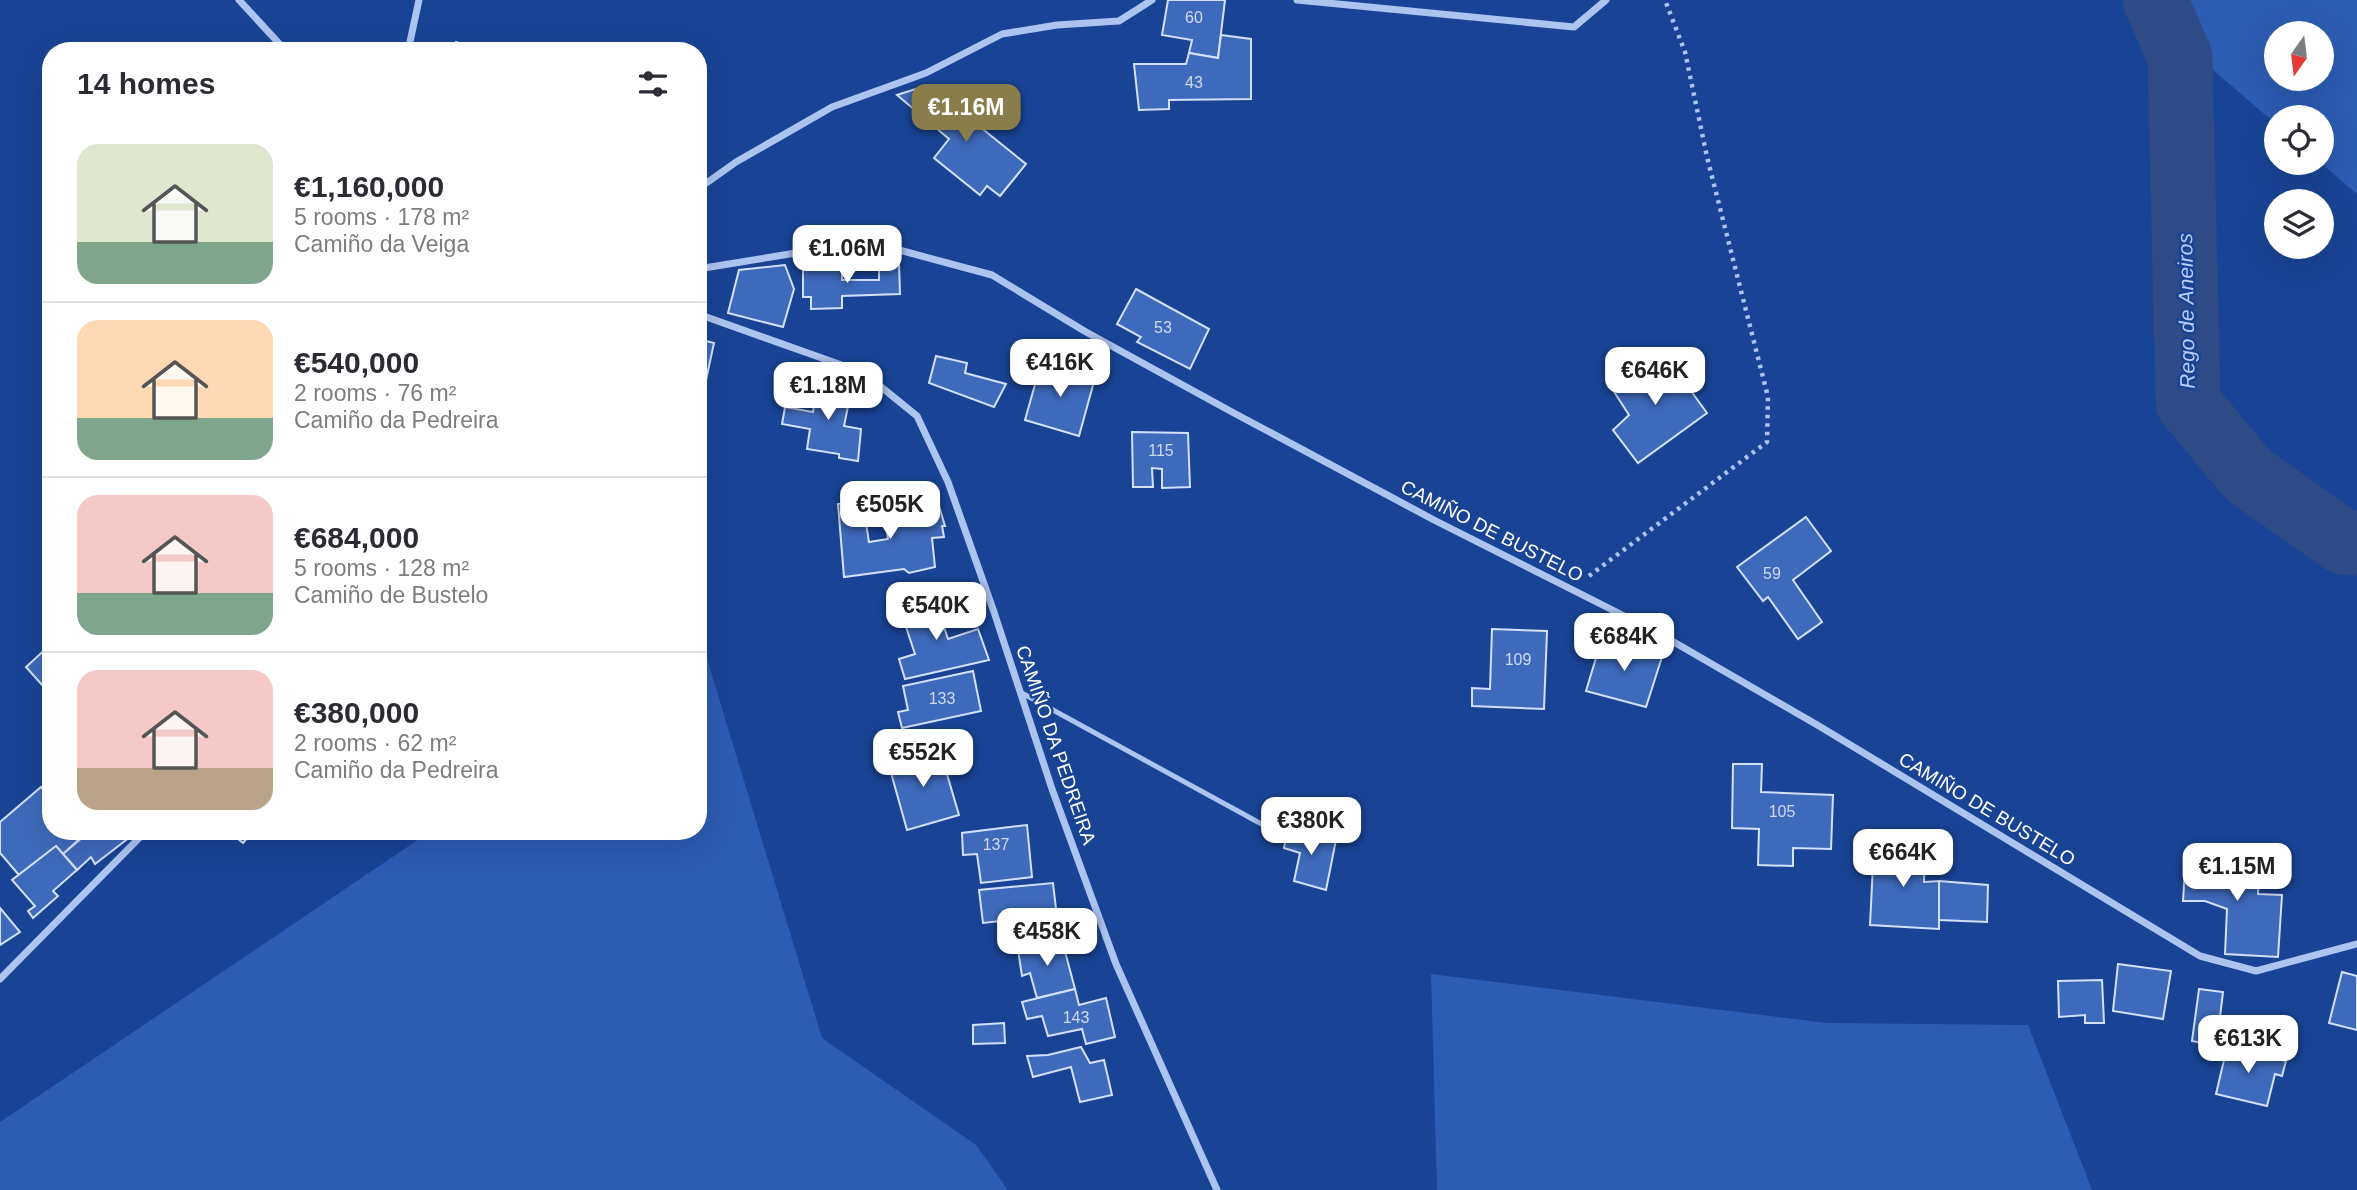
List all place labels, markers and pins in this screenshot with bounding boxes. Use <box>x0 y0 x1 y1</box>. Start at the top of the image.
pin: €1.16M <box>909 85 1023 144</box>
pin: €1.06M <box>790 226 904 285</box>
pin: €416K <box>1011 340 1109 399</box>
pin: €646K <box>1606 348 1704 407</box>
pin: €1.18M <box>771 362 885 422</box>
pin: €505K <box>841 482 939 541</box>
pin: €540K <box>887 582 985 642</box>
pin: €684K <box>1575 614 1673 673</box>
pin: €552K <box>874 730 972 789</box>
pin: €380K <box>1262 798 1360 857</box>
pin: €664K <box>1854 830 1952 889</box>
pin: €1.15M <box>2180 844 2294 903</box>
pin: €458K <box>998 908 1096 968</box>
pin: €613K <box>2199 1016 2297 1075</box>

